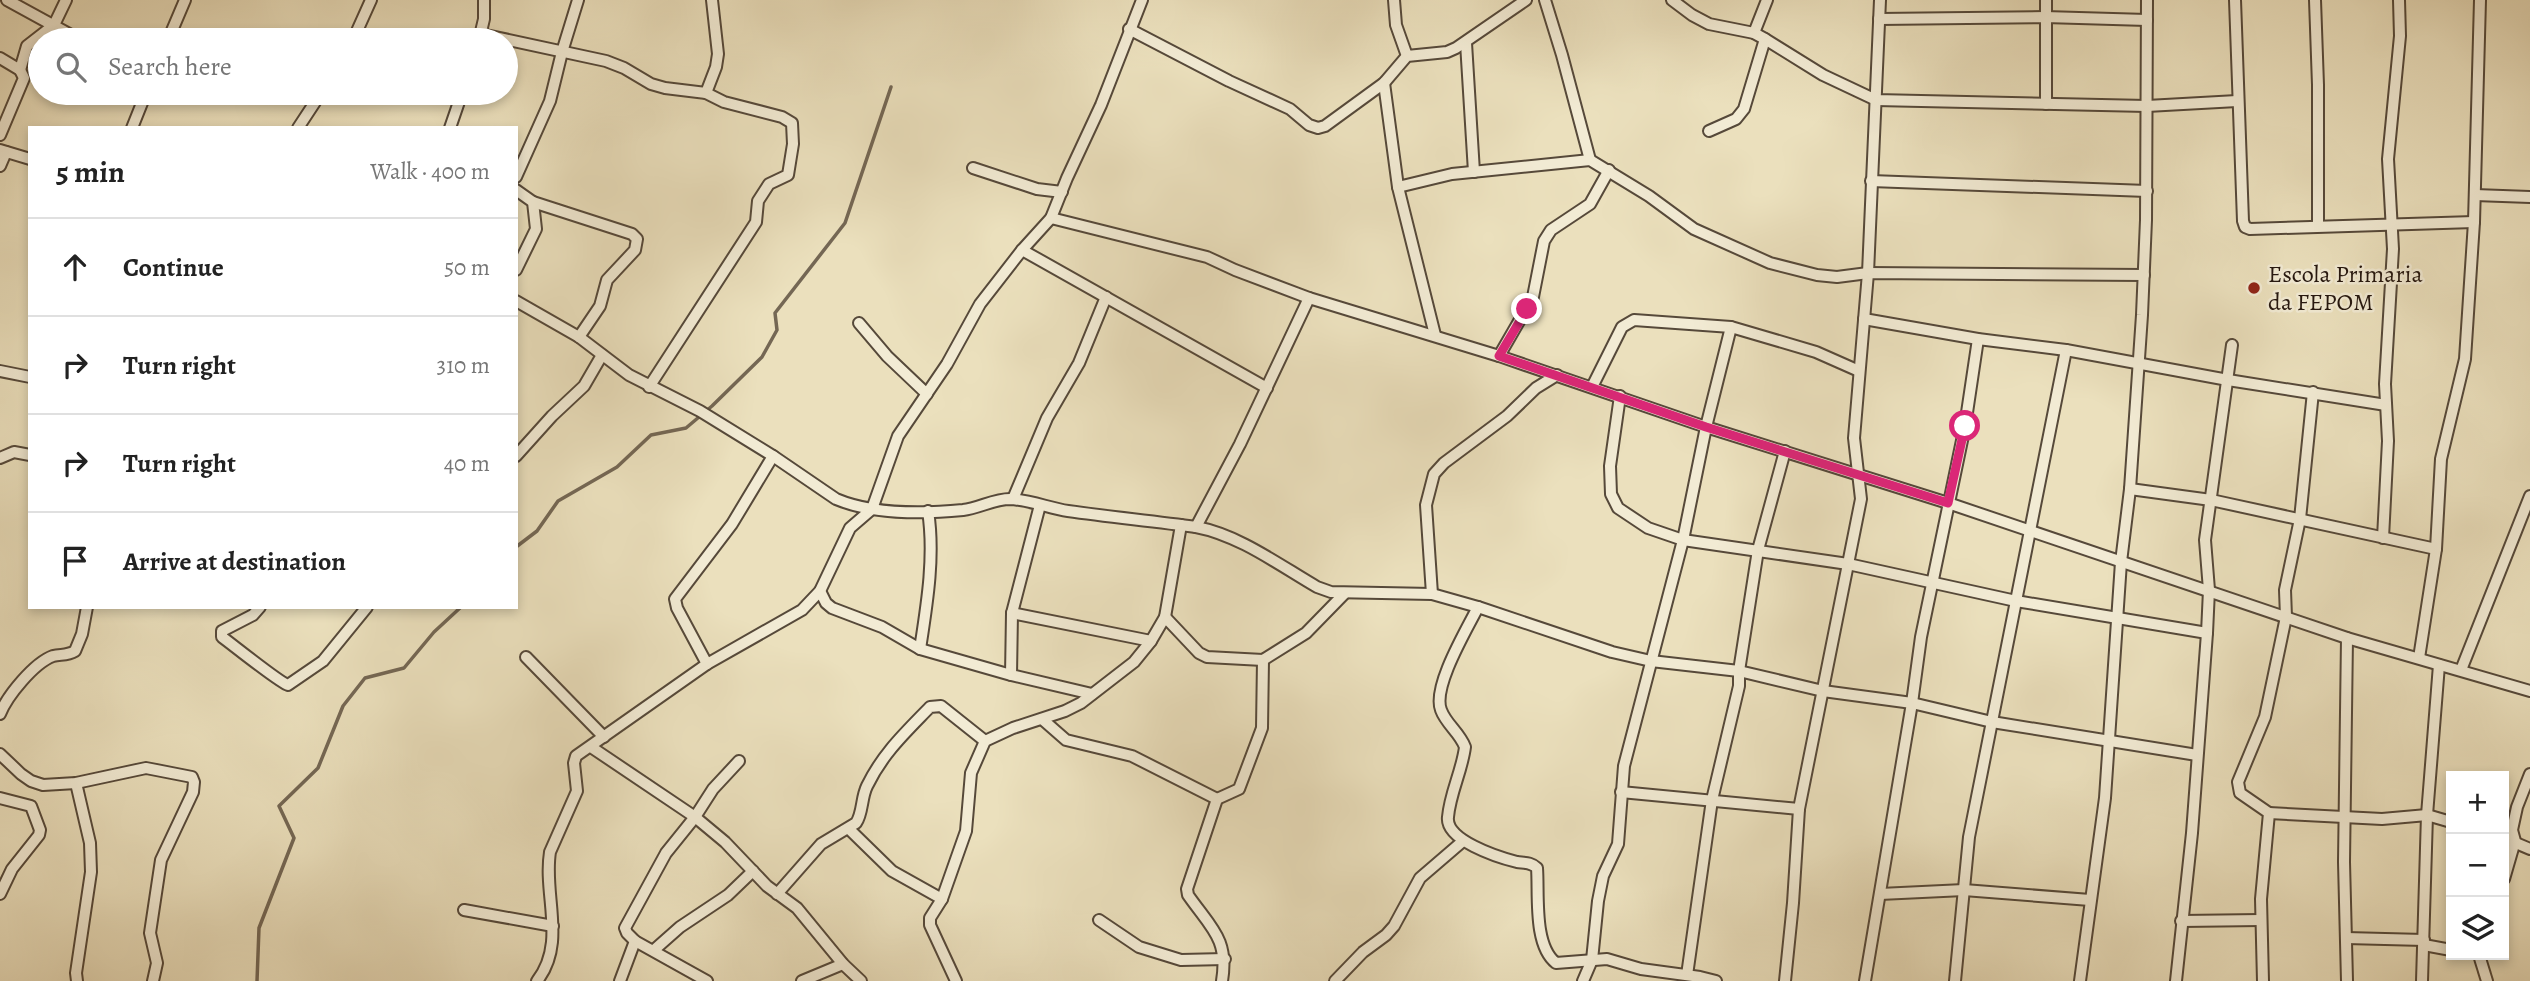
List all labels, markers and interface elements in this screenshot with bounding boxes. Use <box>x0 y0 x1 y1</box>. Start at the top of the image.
search box <box>28 28 518 105</box>
icon: search <box>52 48 90 86</box>
text: Search here <box>108 49 232 84</box>
text: 5 min <box>56 152 125 192</box>
text: Walk · 400 m <box>370 156 490 187</box>
icon: ahead <box>56 248 94 286</box>
text: Continue <box>123 250 224 285</box>
text: 50 m <box>444 252 490 283</box>
place label: Escola Primaria da FEPOM <box>2268 258 2423 318</box>
marker: Escola Primaria da FEPOM <box>2246 280 2262 296</box>
route end <box>1511 293 1542 324</box>
icon: right <box>56 346 94 384</box>
text: Turn right <box>123 348 236 383</box>
text: 310 m <box>437 350 490 381</box>
route start <box>1949 410 1980 441</box>
icon: right <box>56 444 94 482</box>
text: Turn right <box>123 446 236 481</box>
text: 40 m <box>444 448 490 479</box>
icon: arrive <box>56 542 94 580</box>
text: Arrive at destination <box>123 544 346 579</box>
map controls <box>2446 771 2509 960</box>
button: + <box>2446 771 2509 834</box>
button: − <box>2446 834 2509 897</box>
button: layers <box>2446 897 2509 960</box>

